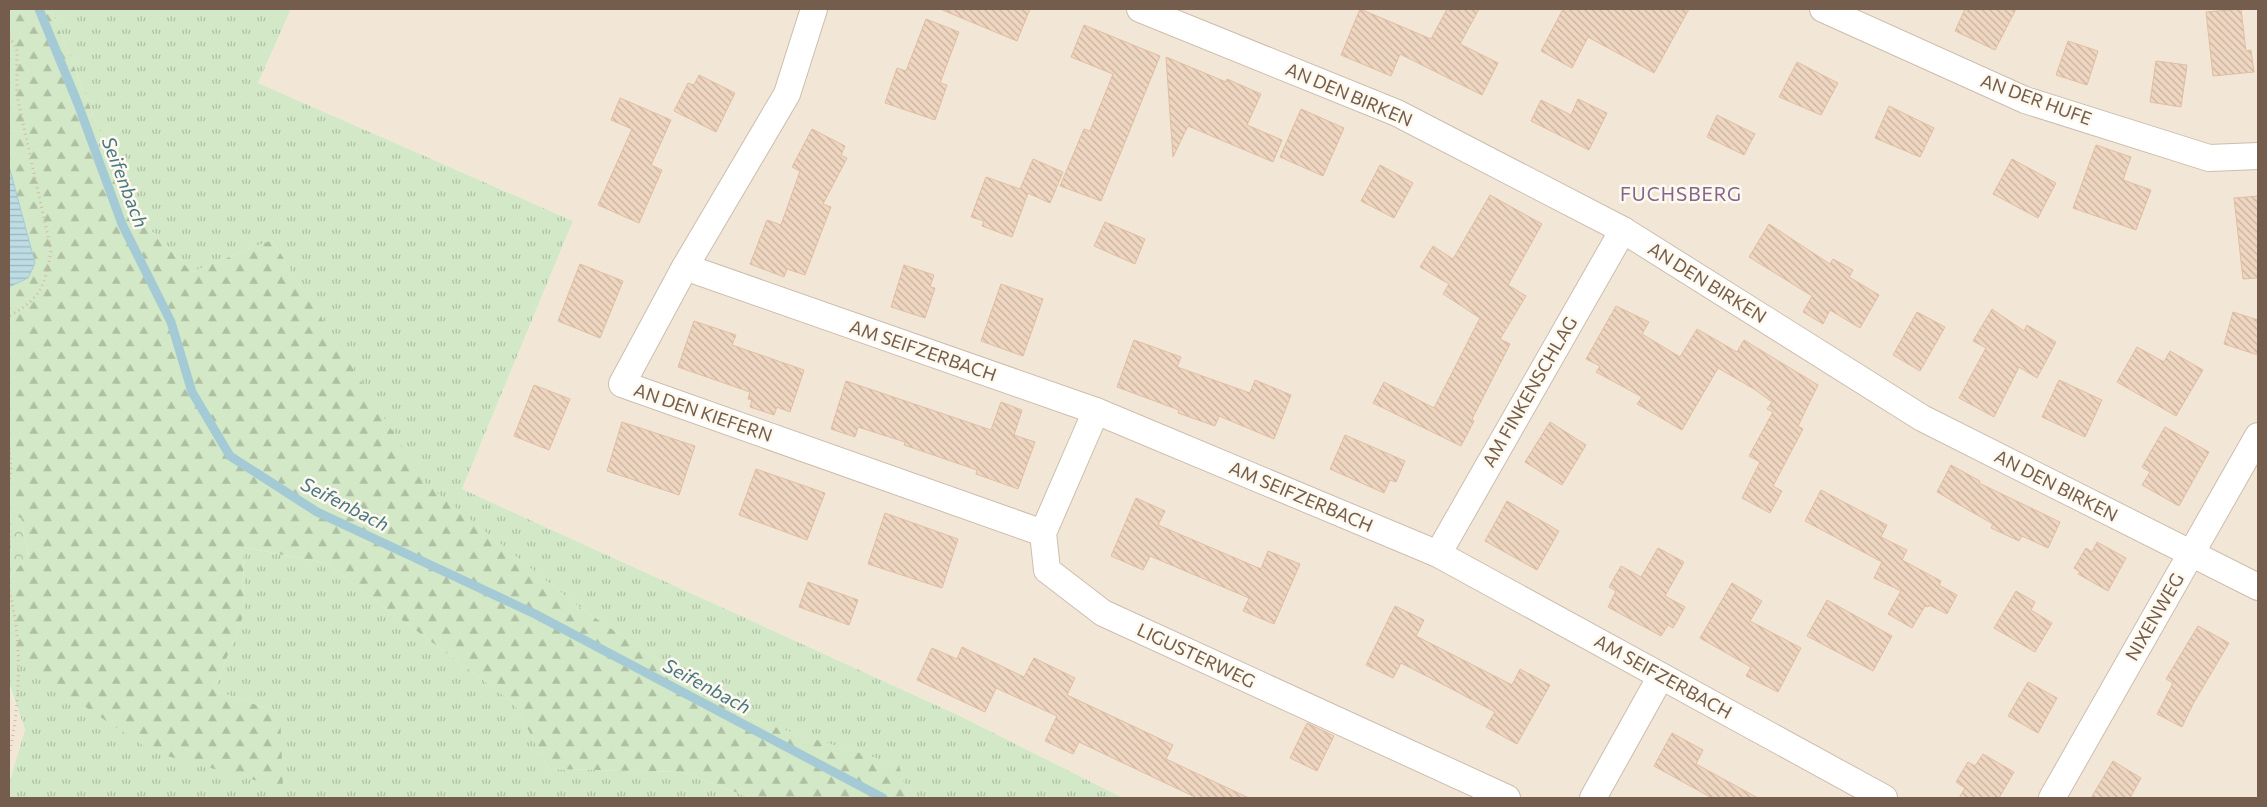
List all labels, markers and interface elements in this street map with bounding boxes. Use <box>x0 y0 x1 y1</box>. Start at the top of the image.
street label: AN DEN BIRKEN <box>1283 57 1416 131</box>
street label: AN DER HUFE <box>1978 69 2095 129</box>
water label: Seifenbach <box>98 133 153 231</box>
district label: FUCHSBERG <box>1620 182 1742 205</box>
street label: AN DEN BIRKEN <box>1644 237 1771 327</box>
street label: AM FINKENSCHLAG <box>1477 312 1581 471</box>
street label: AM SEIFZERBACH <box>847 315 1000 385</box>
street label: AN DEN KIEFERN <box>631 378 775 446</box>
street label: AN DEN BIRKEN <box>1991 445 2122 526</box>
street label: AM SEIFZERBACH <box>1226 456 1376 536</box>
water label: Seifenbach <box>297 472 393 536</box>
street label: NIXENWEG <box>2120 569 2188 664</box>
street label: LIGUSTERWEG <box>1134 618 1259 692</box>
street label: AM SEIFZERBACH <box>1591 629 1736 723</box>
water label: Seifenbach <box>660 653 755 718</box>

